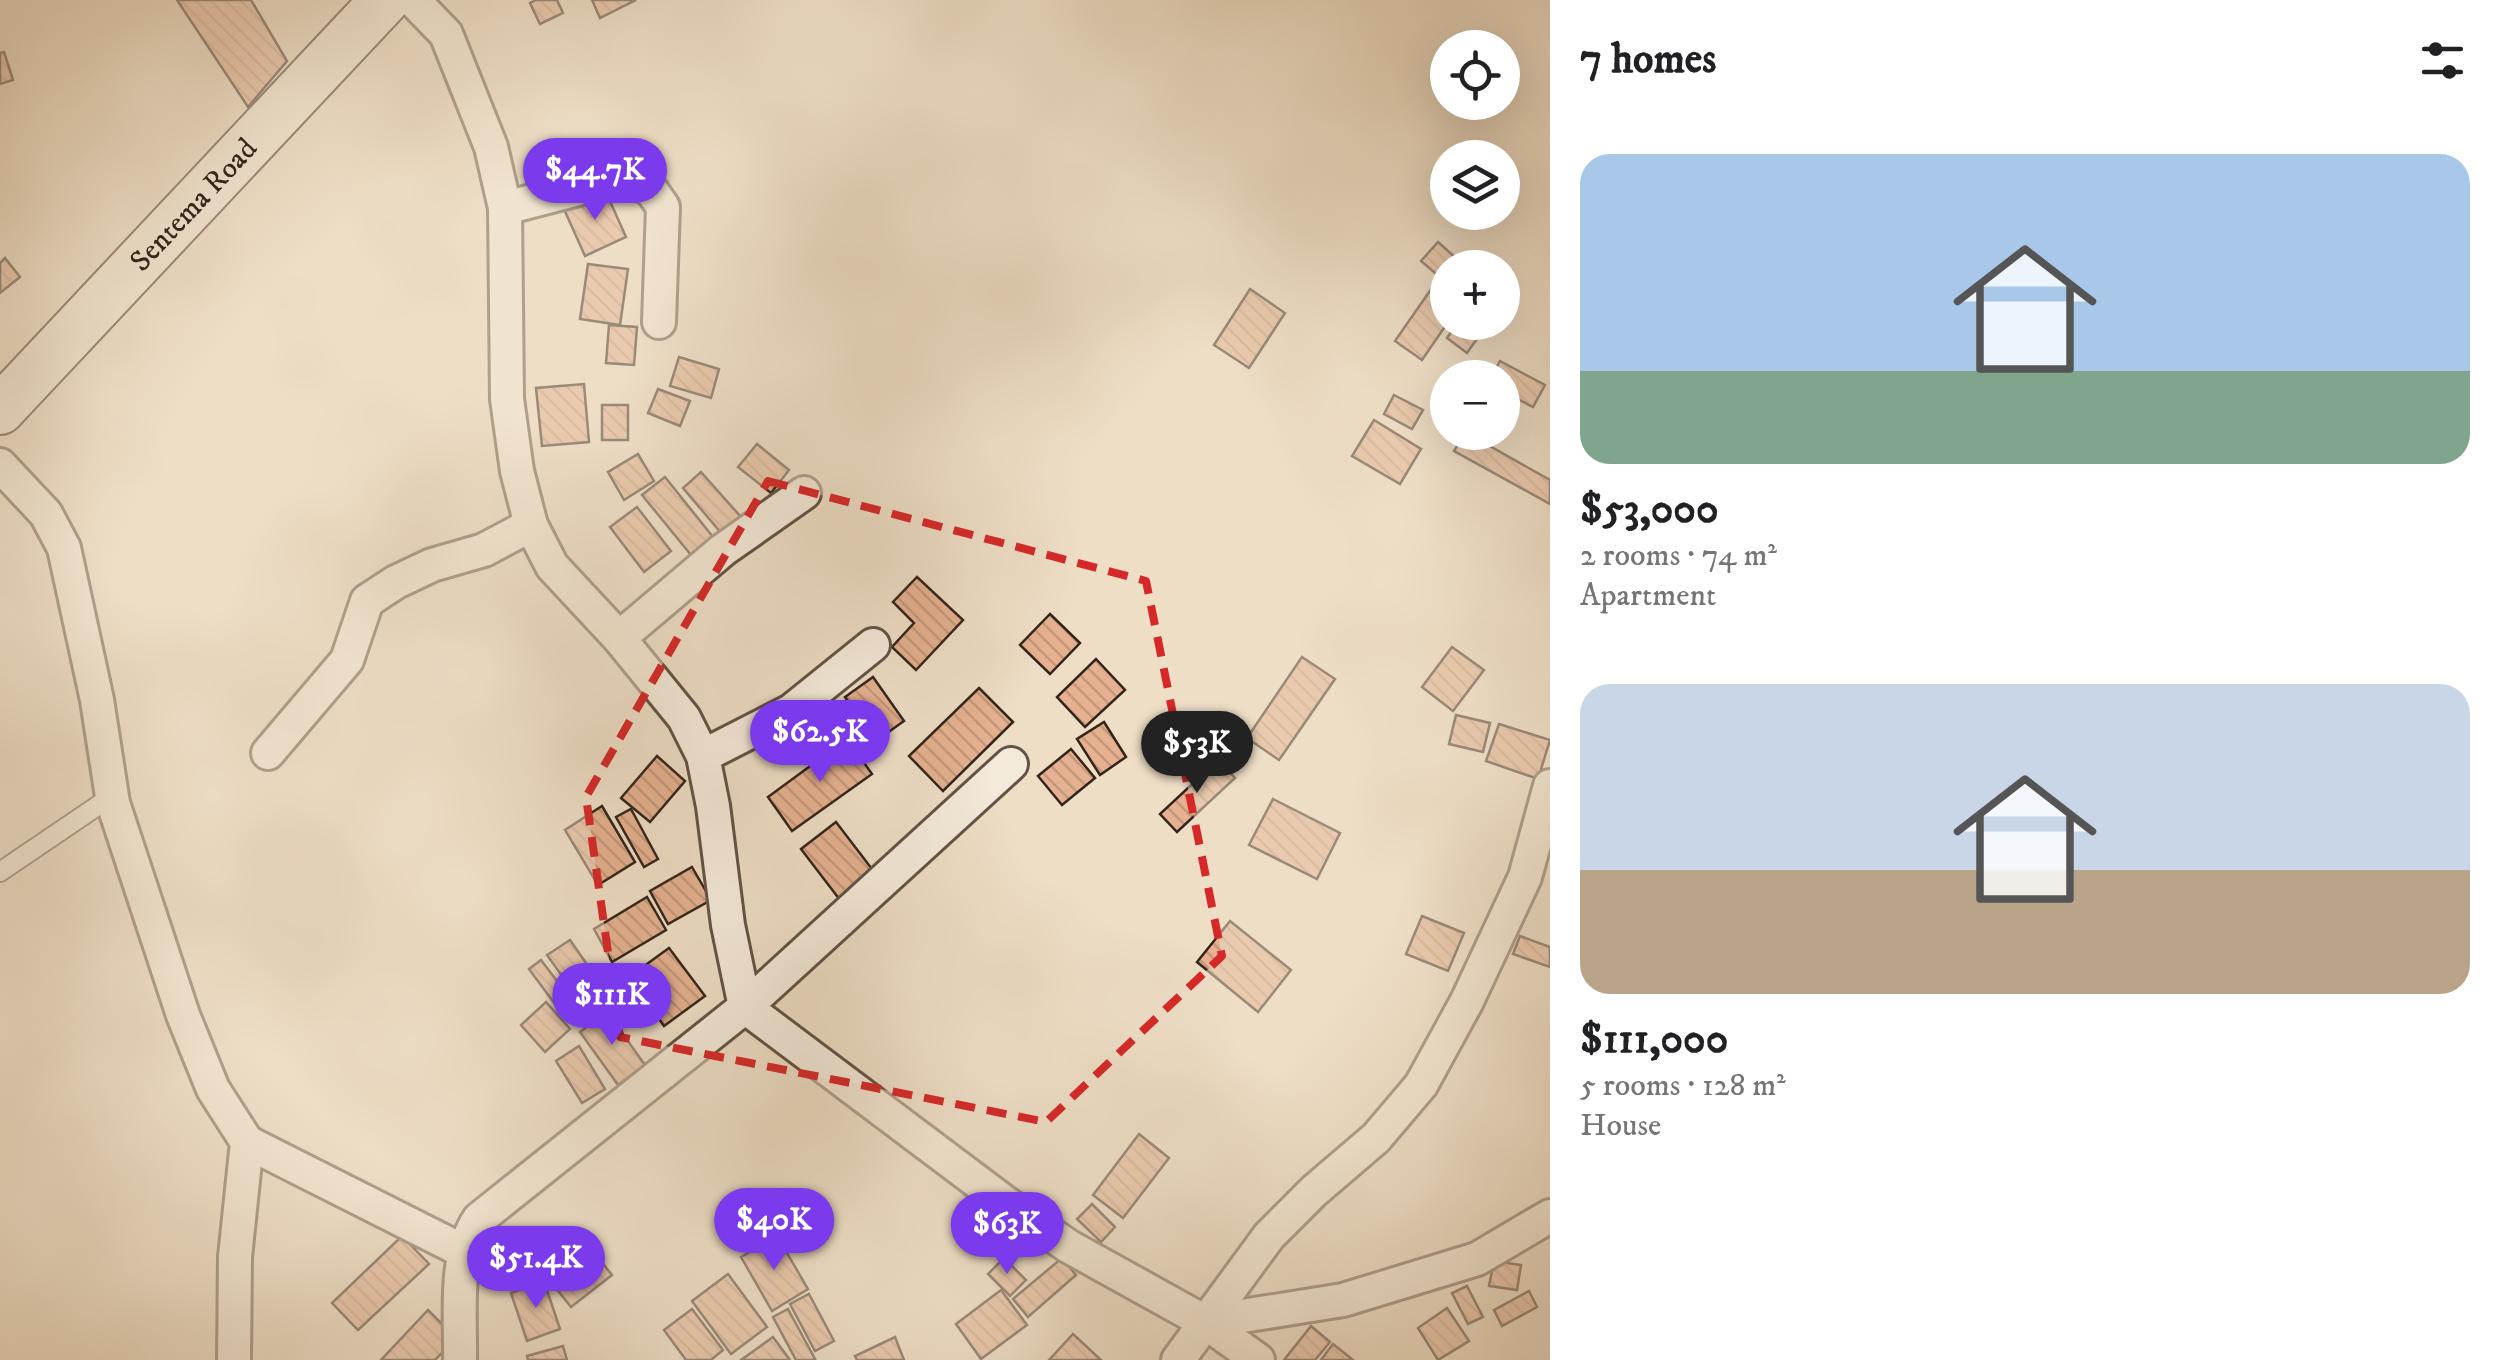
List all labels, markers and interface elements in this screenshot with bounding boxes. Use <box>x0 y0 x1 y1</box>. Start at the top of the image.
map controls <box>1430 30 1520 450</box>
button: locate <box>1430 30 1520 120</box>
icon: filters <box>2415 33 2470 88</box>
text: 7 homes <box>1580 34 1716 86</box>
street label: Sentema Road <box>123 131 266 280</box>
pin: $44.7K <box>514 138 676 223</box>
button: layers <box>1430 140 1520 230</box>
text: $44.7K <box>545 150 645 190</box>
icon: home <box>1935 219 2115 399</box>
button: + <box>1430 250 1520 340</box>
button: − <box>1430 360 1520 450</box>
text: $53,000 <box>1580 484 1719 536</box>
text: 2 rooms · 74 m² <box>1580 536 1777 576</box>
text: Apartment <box>1580 576 1716 616</box>
pin: $62.5K <box>739 700 901 785</box>
pin: $53K <box>1138 711 1256 796</box>
text: $62.5K <box>772 712 868 752</box>
text: $53K <box>1163 723 1231 763</box>
icon: home <box>1935 749 2115 929</box>
pin: $111K <box>542 963 682 1048</box>
text: $111K <box>574 975 650 1015</box>
text: $111,000 <box>1580 1014 1728 1066</box>
text: 5 rooms · 128 m² <box>1580 1066 1786 1106</box>
text: House <box>1580 1106 1661 1146</box>
pin: $40K <box>715 1188 833 1273</box>
pin: $63K <box>948 1192 1066 1277</box>
text: $40K <box>736 1200 812 1240</box>
text: $63K <box>973 1204 1041 1244</box>
pin: $51.4K <box>455 1226 617 1311</box>
text: $51.4K <box>489 1238 583 1278</box>

